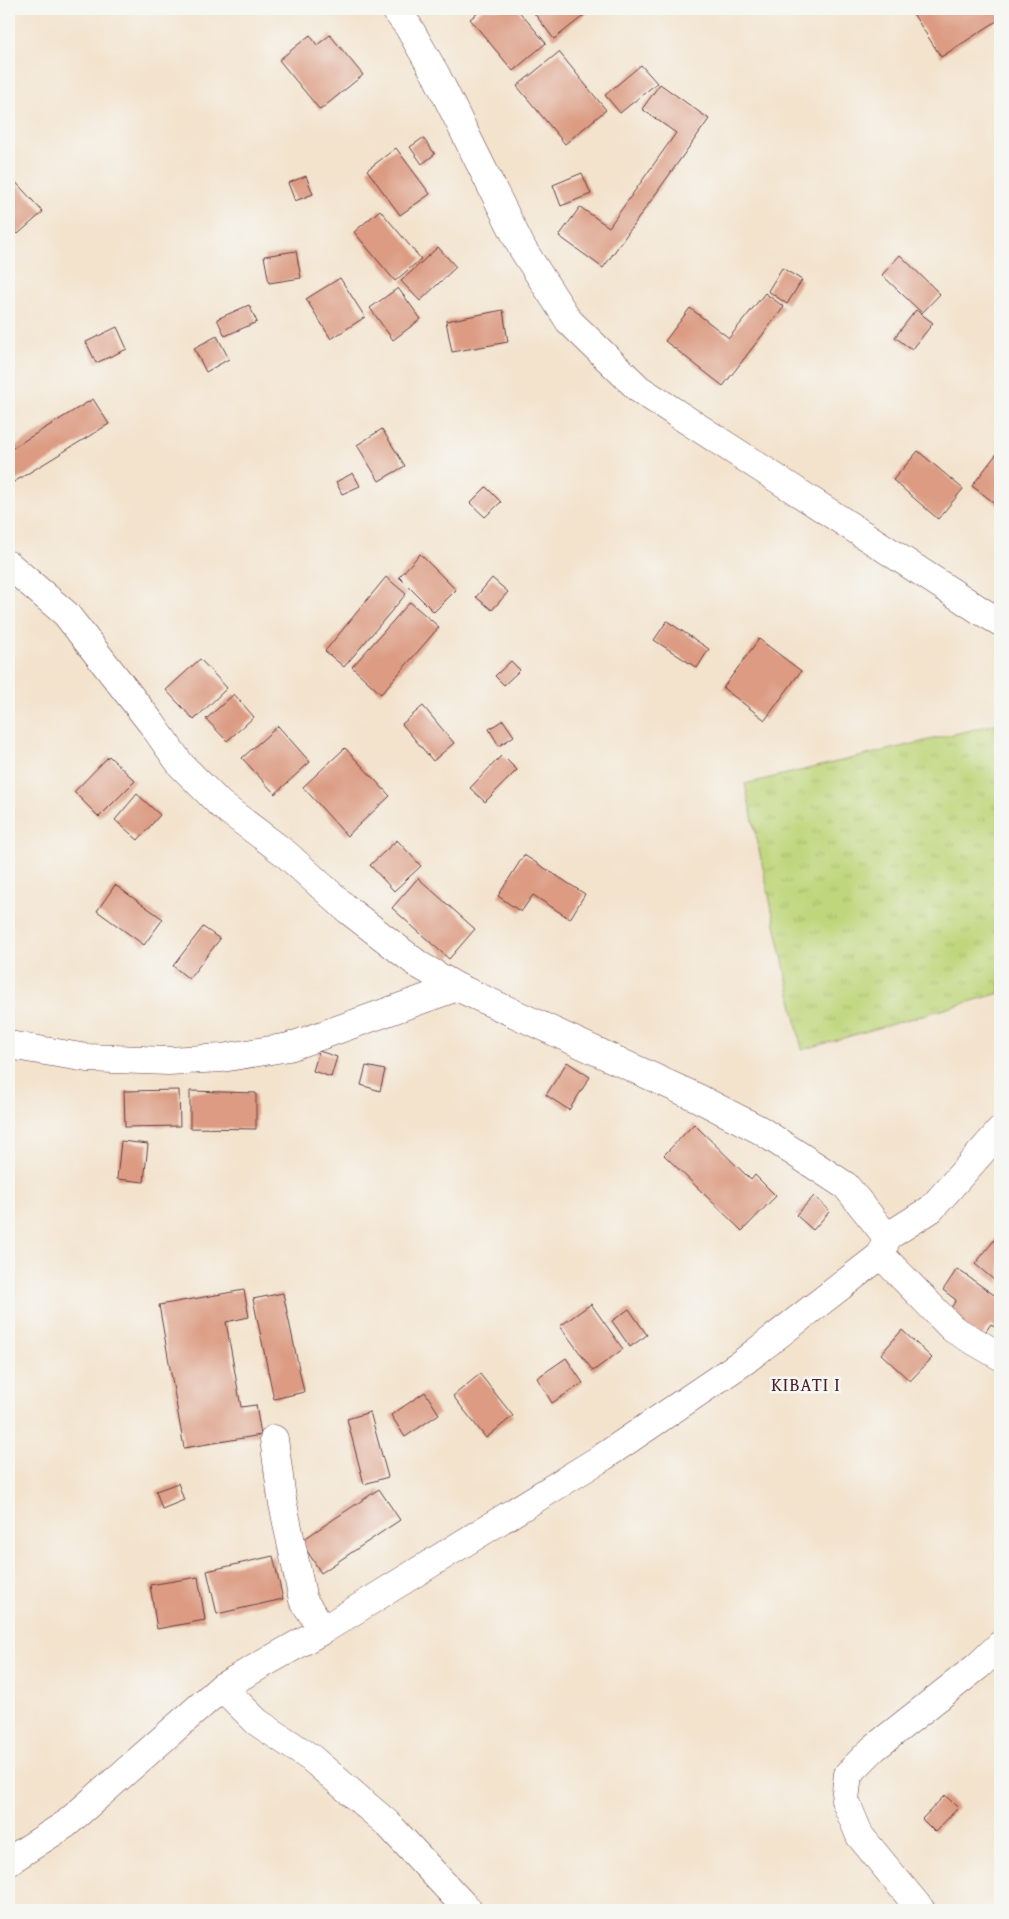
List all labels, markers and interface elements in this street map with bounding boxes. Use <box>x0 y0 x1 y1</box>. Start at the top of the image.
district label: KIBATI I <box>771 1371 841 1398</box>

